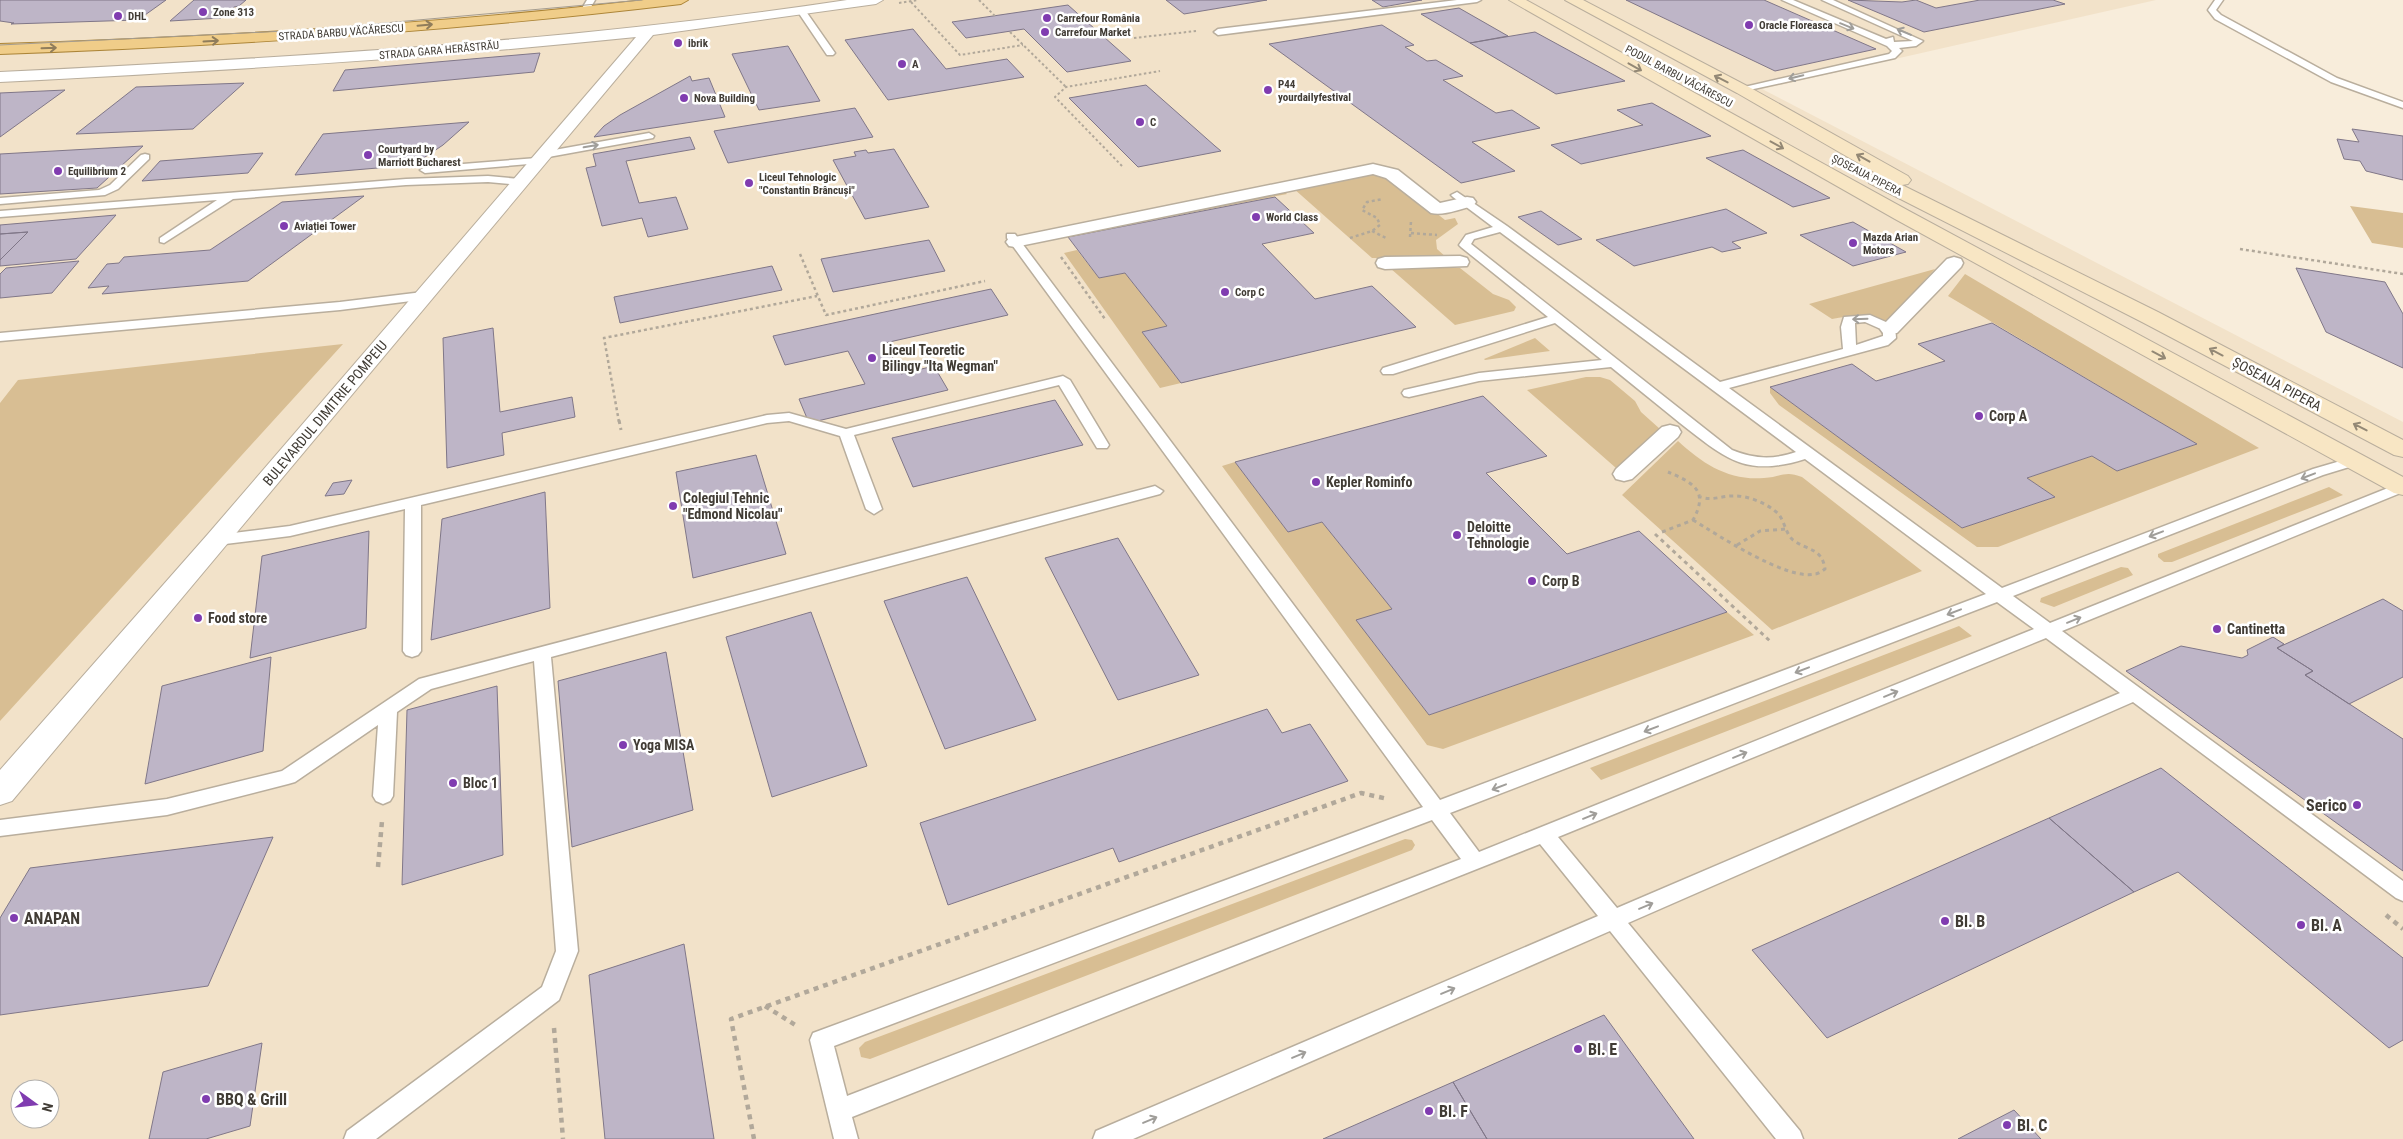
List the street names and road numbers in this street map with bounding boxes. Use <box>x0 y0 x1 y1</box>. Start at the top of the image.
street label: STRADA BARBU VĂCĂRESCU <box>278 22 404 43</box>
street label: STRADA GARA HERĂSTRĂU <box>379 39 500 62</box>
street label: PODUL BARBU VĂCĂRESCU <box>1623 43 1735 110</box>
street label: ȘOSEAUA PIPERA <box>1829 152 1905 199</box>
street label: BULEVARDUL DIMITRIE POMPEIU <box>260 337 390 489</box>
street label: ȘOSEAUA PIPERA <box>2229 354 2324 415</box>

